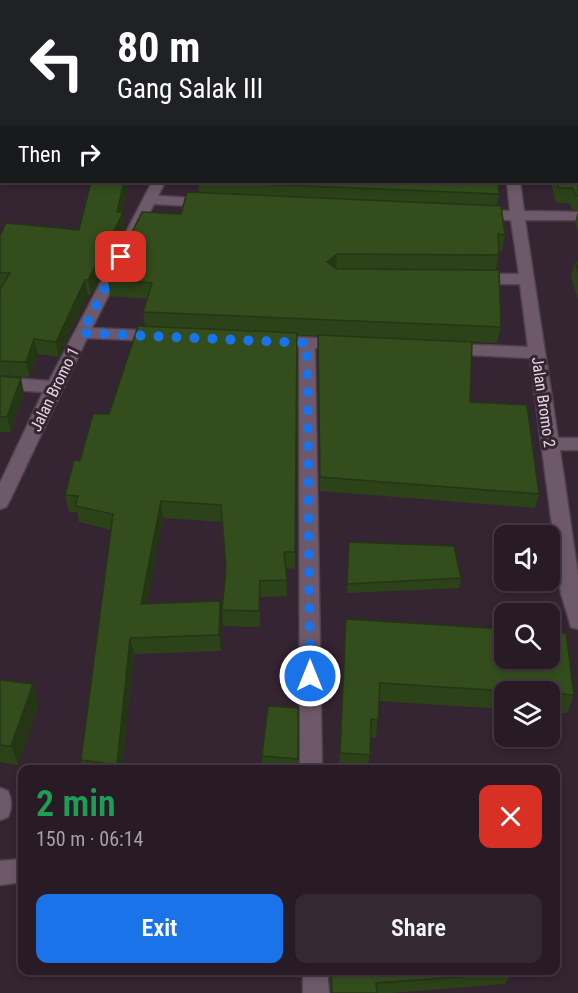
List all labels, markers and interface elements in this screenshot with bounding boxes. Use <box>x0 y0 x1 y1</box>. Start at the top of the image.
text: 80 m <box>117 23 200 72</box>
icon: left <box>18 24 96 102</box>
text: Gang Salak III <box>117 73 263 105</box>
icon: right <box>73 138 106 171</box>
text: Then <box>18 142 61 167</box>
pin <box>95 231 146 282</box>
icon: arrive <box>104 240 137 273</box>
street label: Jalan Bromo 1 <box>26 344 83 434</box>
street label: Jalan Bromo 2 <box>528 356 559 449</box>
map controls <box>494 525 560 747</box>
button: sound <box>494 525 560 591</box>
button: search <box>494 603 560 669</box>
position arrow <box>278 644 342 708</box>
button: layers <box>494 681 560 747</box>
text: 2 min <box>36 783 116 825</box>
button: close <box>479 785 542 848</box>
text: 150 m · 06:14 <box>36 827 143 851</box>
button: Exit <box>36 894 283 963</box>
button: Share <box>295 894 542 963</box>

